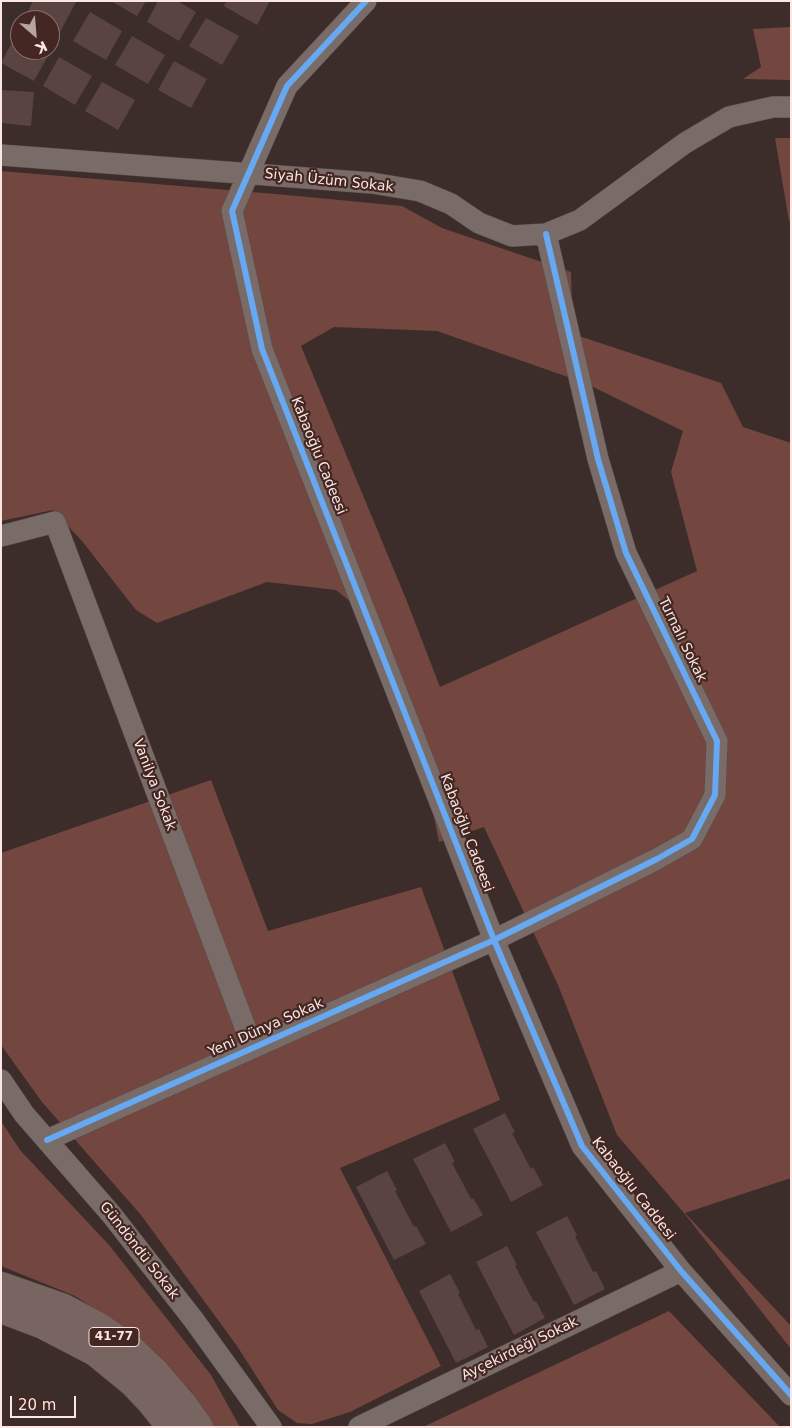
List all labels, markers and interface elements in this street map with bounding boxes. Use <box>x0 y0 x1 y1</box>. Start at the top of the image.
north arrow <box>10 10 60 60</box>
text: K <box>33 38 50 57</box>
street label: Siyah Üzüm Sokak <box>264 166 394 196</box>
street label: Kabaoğlu Cadeesi <box>287 395 349 517</box>
street label: Turnalı Sokak <box>654 595 710 685</box>
street label: Vanilya Sokak <box>129 737 179 833</box>
street label: Kabaoğlu Cadeesi <box>436 772 496 894</box>
street label: Yeni Dünya Sokak <box>206 995 326 1061</box>
street label: Kabaoğlu Caddesi <box>588 1134 678 1244</box>
street label: Gündöndü Sokak <box>96 1199 182 1303</box>
street label: Ayçekirdeği Sokak <box>459 1314 581 1384</box>
road number: 41-77 <box>89 1328 139 1346</box>
scale bar <box>12 1386 79 1418</box>
text: 20 m <box>18 1396 56 1414</box>

